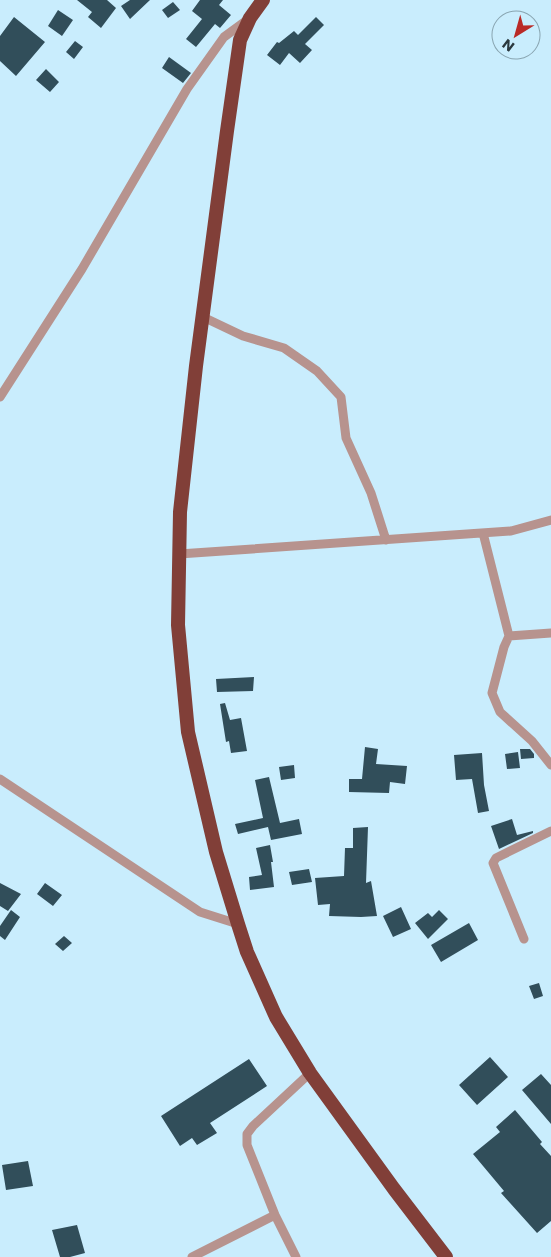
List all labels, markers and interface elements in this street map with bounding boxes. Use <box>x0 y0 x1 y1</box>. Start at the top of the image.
north arrow <box>491 10 541 60</box>
text: N <box>498 34 518 57</box>

